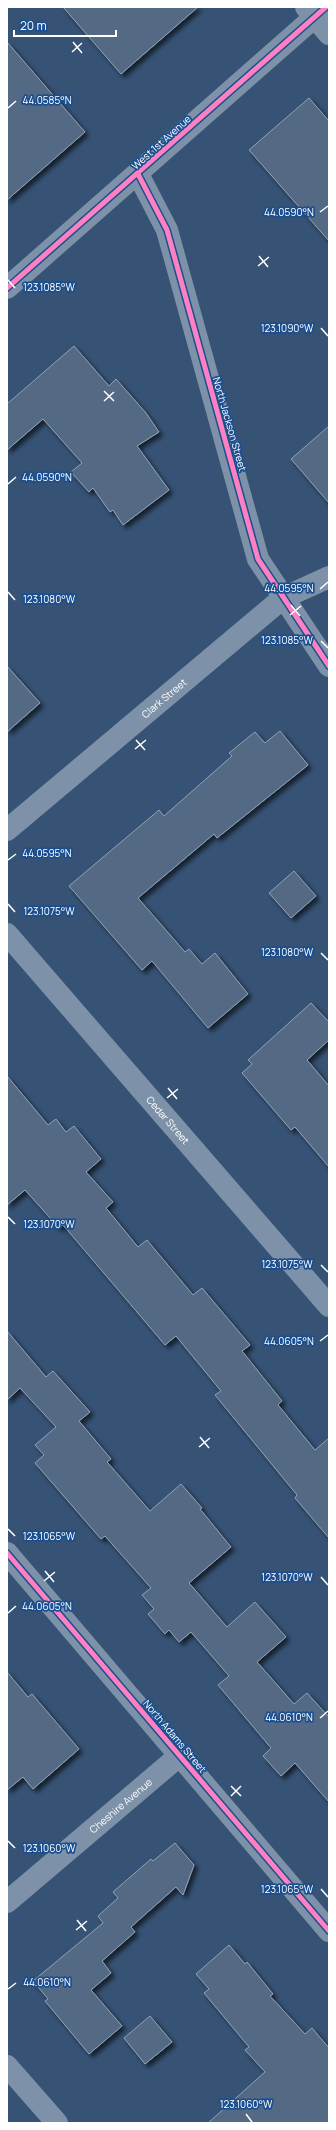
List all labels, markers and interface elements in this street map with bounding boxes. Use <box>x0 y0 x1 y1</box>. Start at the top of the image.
scale bar <box>14 12 116 38</box>
text: 20 m <box>20 17 47 34</box>
text: 44.0585°N <box>22 93 72 107</box>
street label: West 1st Avenue <box>128 112 194 172</box>
text: 44.0590°N <box>264 205 314 219</box>
text: 123.1085°W <box>23 280 76 294</box>
text: 123.1090°W <box>261 321 314 335</box>
street label: North Jackson Street <box>210 375 250 473</box>
text: 44.0590°N <box>22 470 72 484</box>
text: 44.0595°N <box>264 581 314 595</box>
text: 123.1080°W <box>23 592 76 606</box>
text: 123.1085°W <box>261 633 314 647</box>
street label: Clark Street <box>138 675 190 721</box>
text: 44.0595°N <box>22 846 72 860</box>
text: 123.1075°W <box>23 904 75 918</box>
text: 123.1080°W <box>261 945 314 959</box>
street label: Cedar Street <box>143 1093 193 1147</box>
text: 123.1070°W <box>23 1217 75 1231</box>
text: 123.1075°W <box>261 1257 313 1271</box>
text: 44.0605°N <box>264 1334 314 1348</box>
text: 123.1065°W <box>23 1529 76 1543</box>
text: 123.1070°W <box>261 1570 313 1584</box>
text: 44.0605°N <box>22 1599 72 1613</box>
street label: North Adams Street <box>140 1697 210 1775</box>
text: 44.0610°N <box>265 1710 313 1724</box>
street label: Cheshire Avenue <box>86 1775 155 1836</box>
text: 123.1060°W <box>23 1841 76 1855</box>
text: 123.1065°W <box>261 1882 314 1896</box>
text: 44.0610°N <box>23 1975 71 1989</box>
text: 123.1060°W <box>220 2097 273 2111</box>

